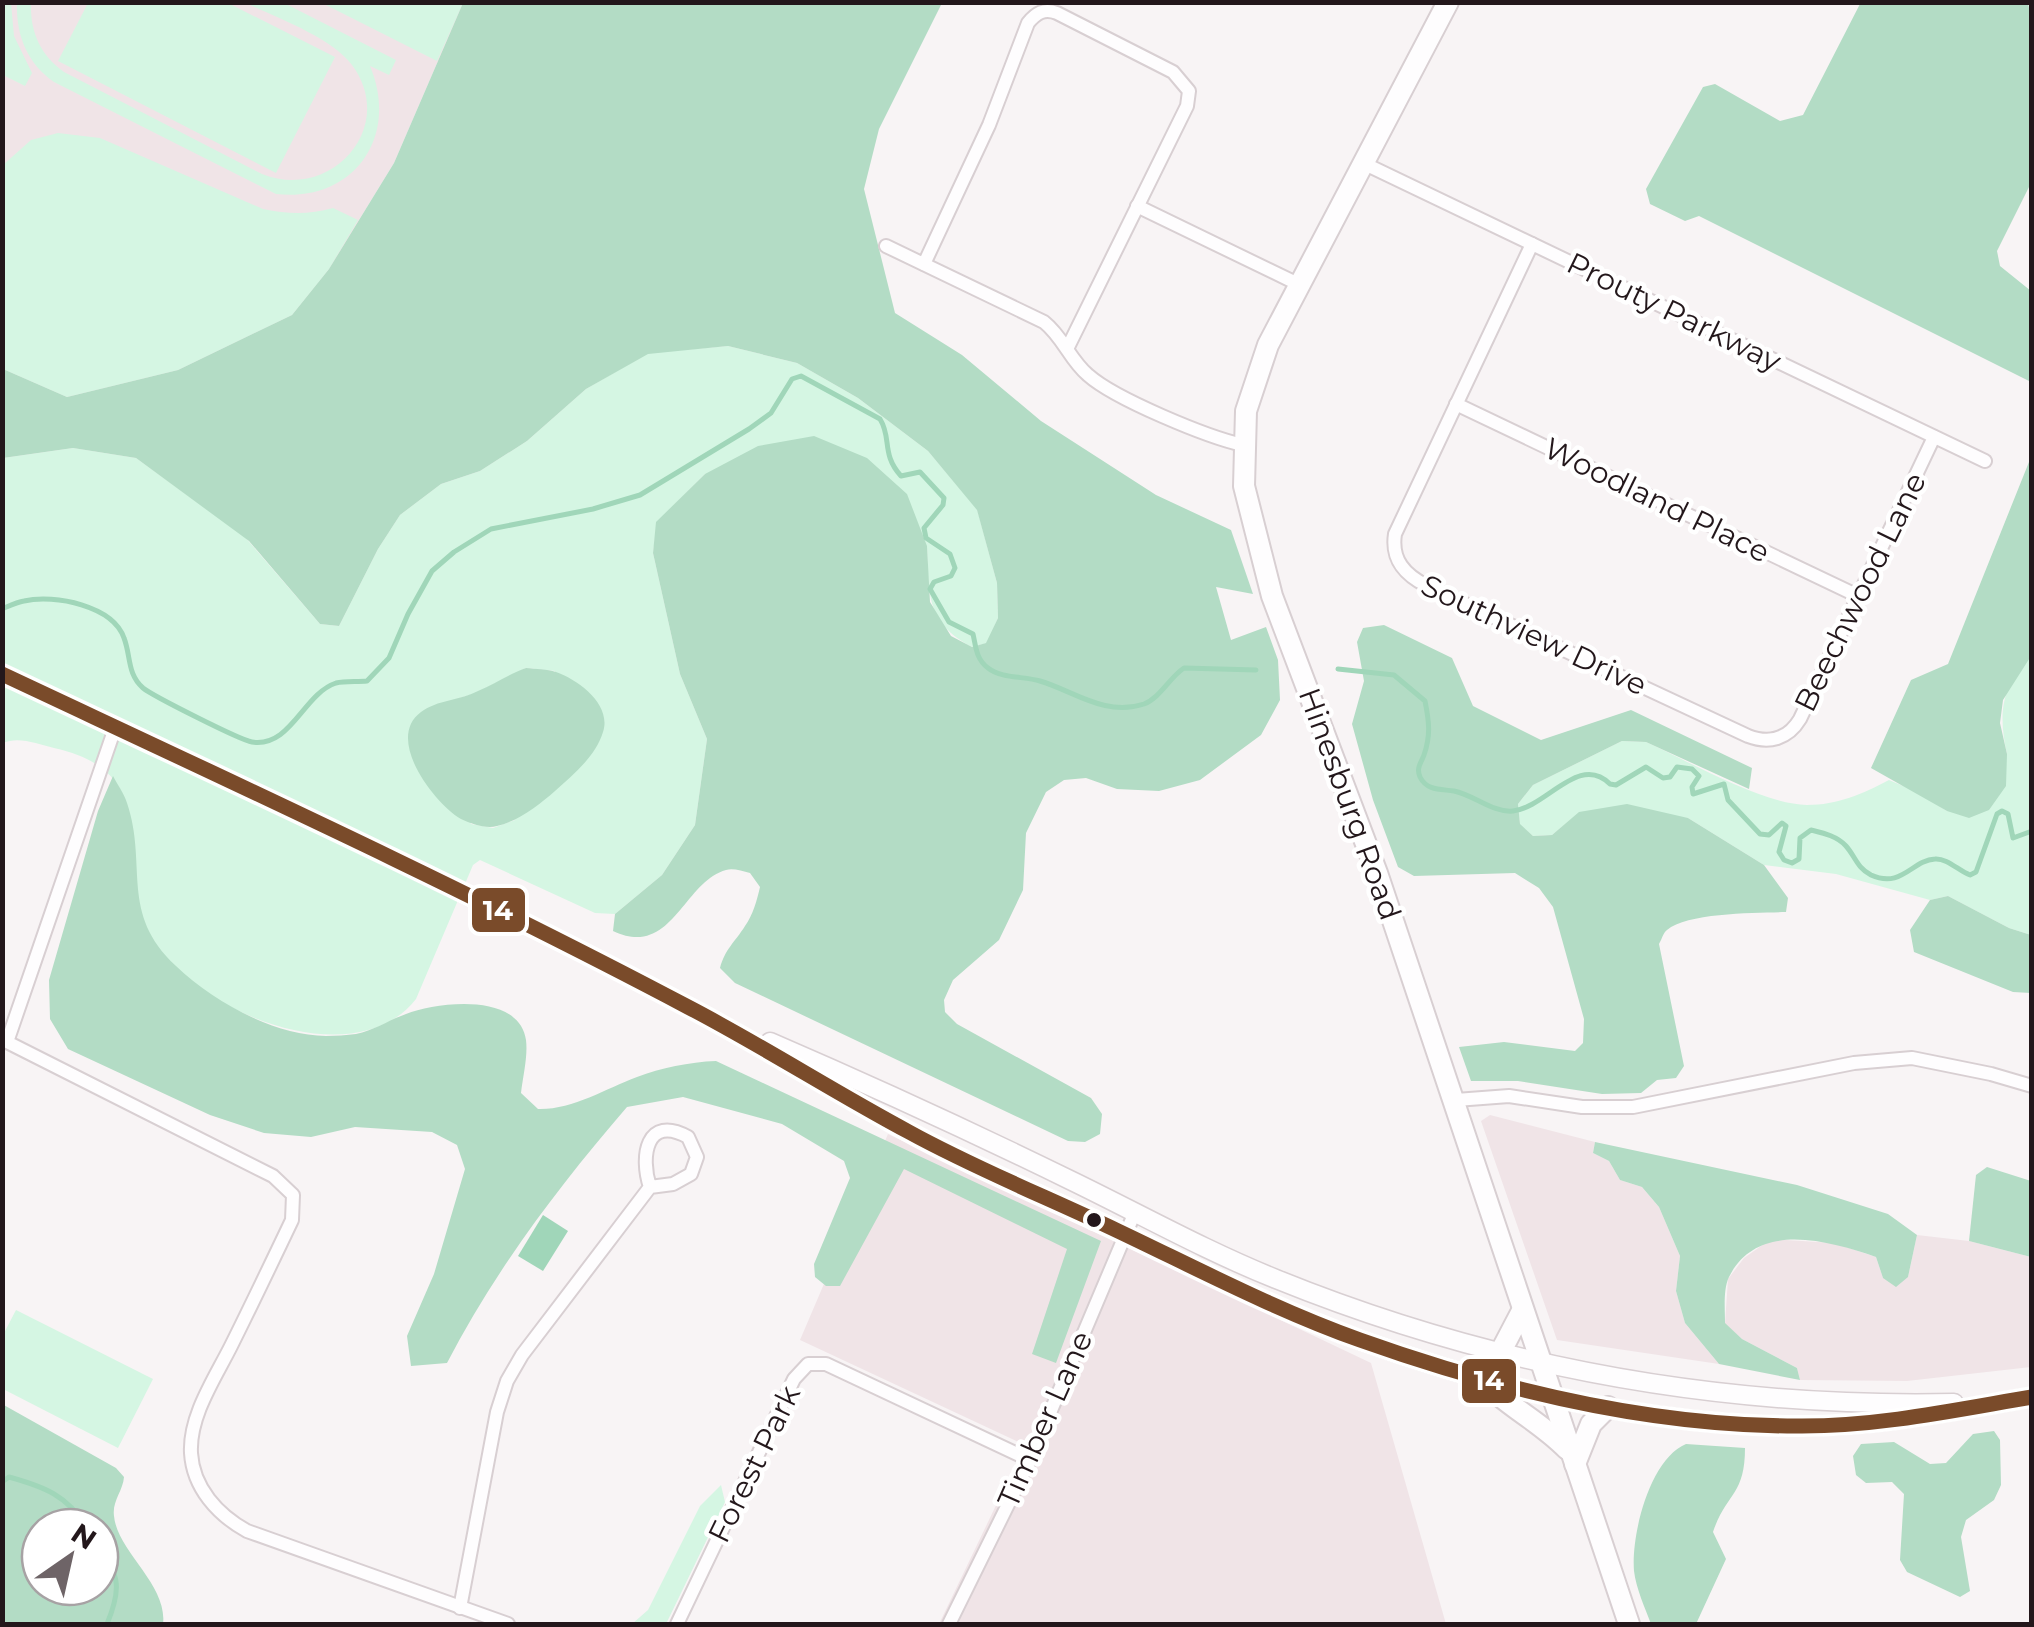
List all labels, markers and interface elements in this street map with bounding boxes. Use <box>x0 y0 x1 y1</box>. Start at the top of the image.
street label: Prouty Parkway <box>1561 244 1788 380</box>
street label: Woodland Place <box>1538 429 1776 571</box>
street label: Beechwood Lane <box>1786 467 1934 717</box>
street label: Southview Drive <box>1415 567 1653 703</box>
street label: Hinesburg Road <box>1291 683 1409 925</box>
line badge: 14 <box>470 886 527 934</box>
text: 14 <box>483 893 514 927</box>
unlabelled marker <box>1084 1210 1104 1230</box>
street label: Timber Lane <box>990 1325 1100 1513</box>
line badge: 14 <box>1460 1357 1518 1405</box>
text: 14 <box>1474 1363 1505 1397</box>
street label: Forest Park <box>700 1379 808 1549</box>
north arrow <box>20 1507 120 1607</box>
text: N <box>65 1516 103 1557</box>

